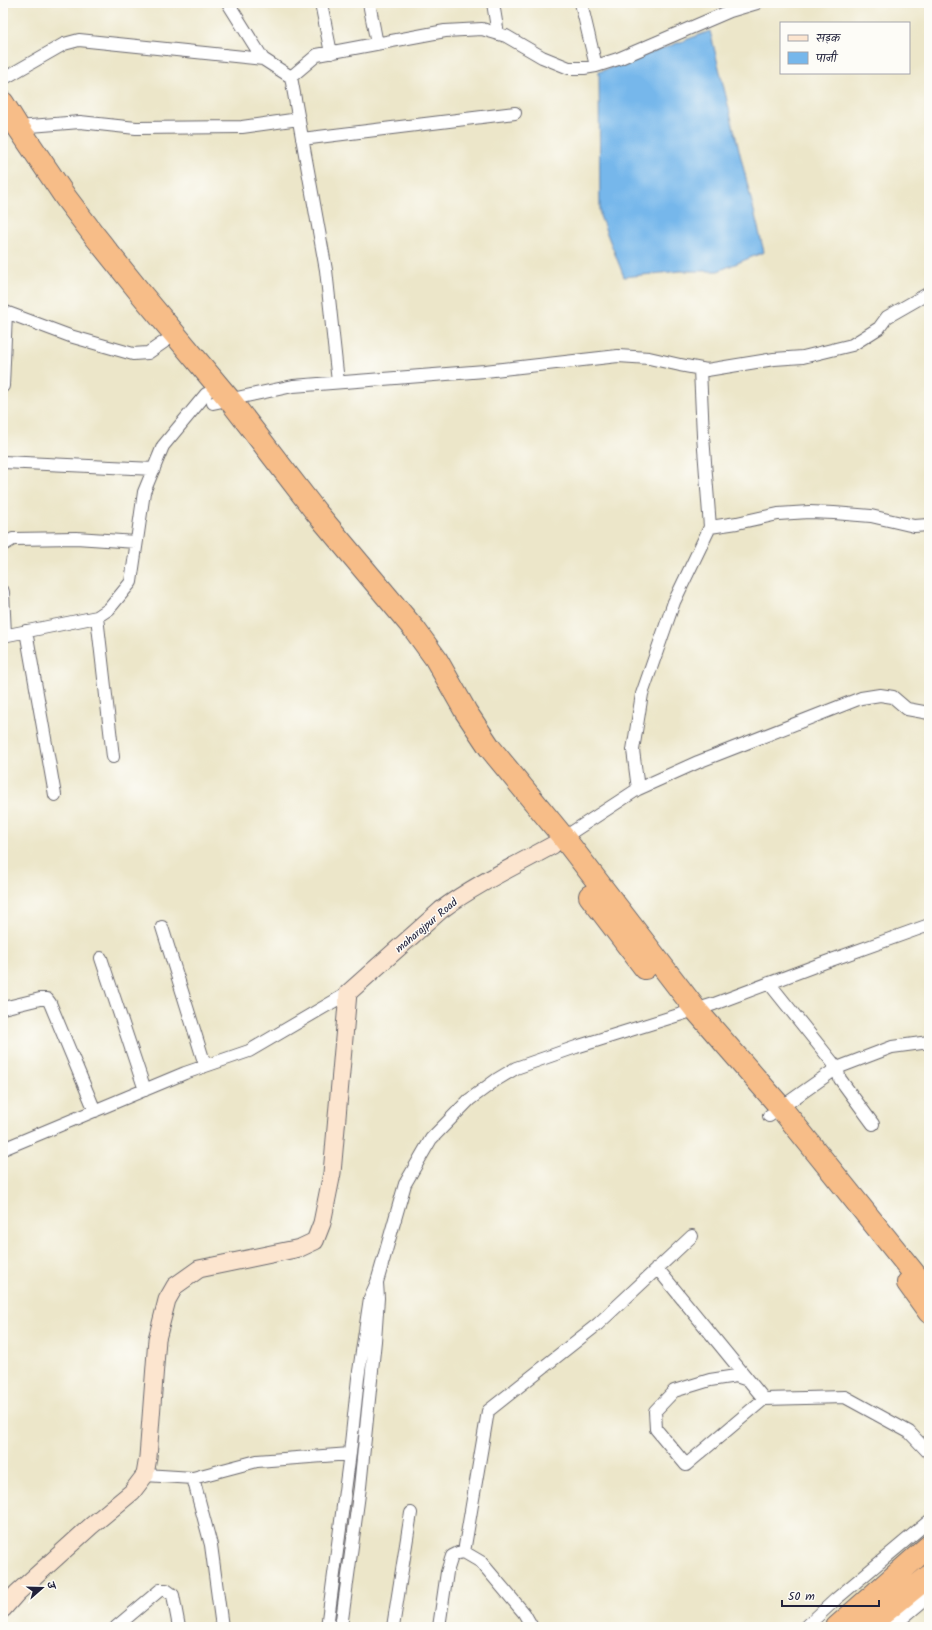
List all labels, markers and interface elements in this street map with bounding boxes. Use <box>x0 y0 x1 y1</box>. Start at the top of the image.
legend <box>780 22 910 74</box>
text: सड़क <box>816 29 842 48</box>
text: पानी <box>815 49 839 68</box>
street label: maharajpur Road <box>391 894 462 957</box>
north arrow <box>22 1568 62 1608</box>
text: उ <box>41 1579 61 1593</box>
scale bar <box>782 1582 879 1608</box>
text: 50 m <box>788 1587 815 1606</box>

